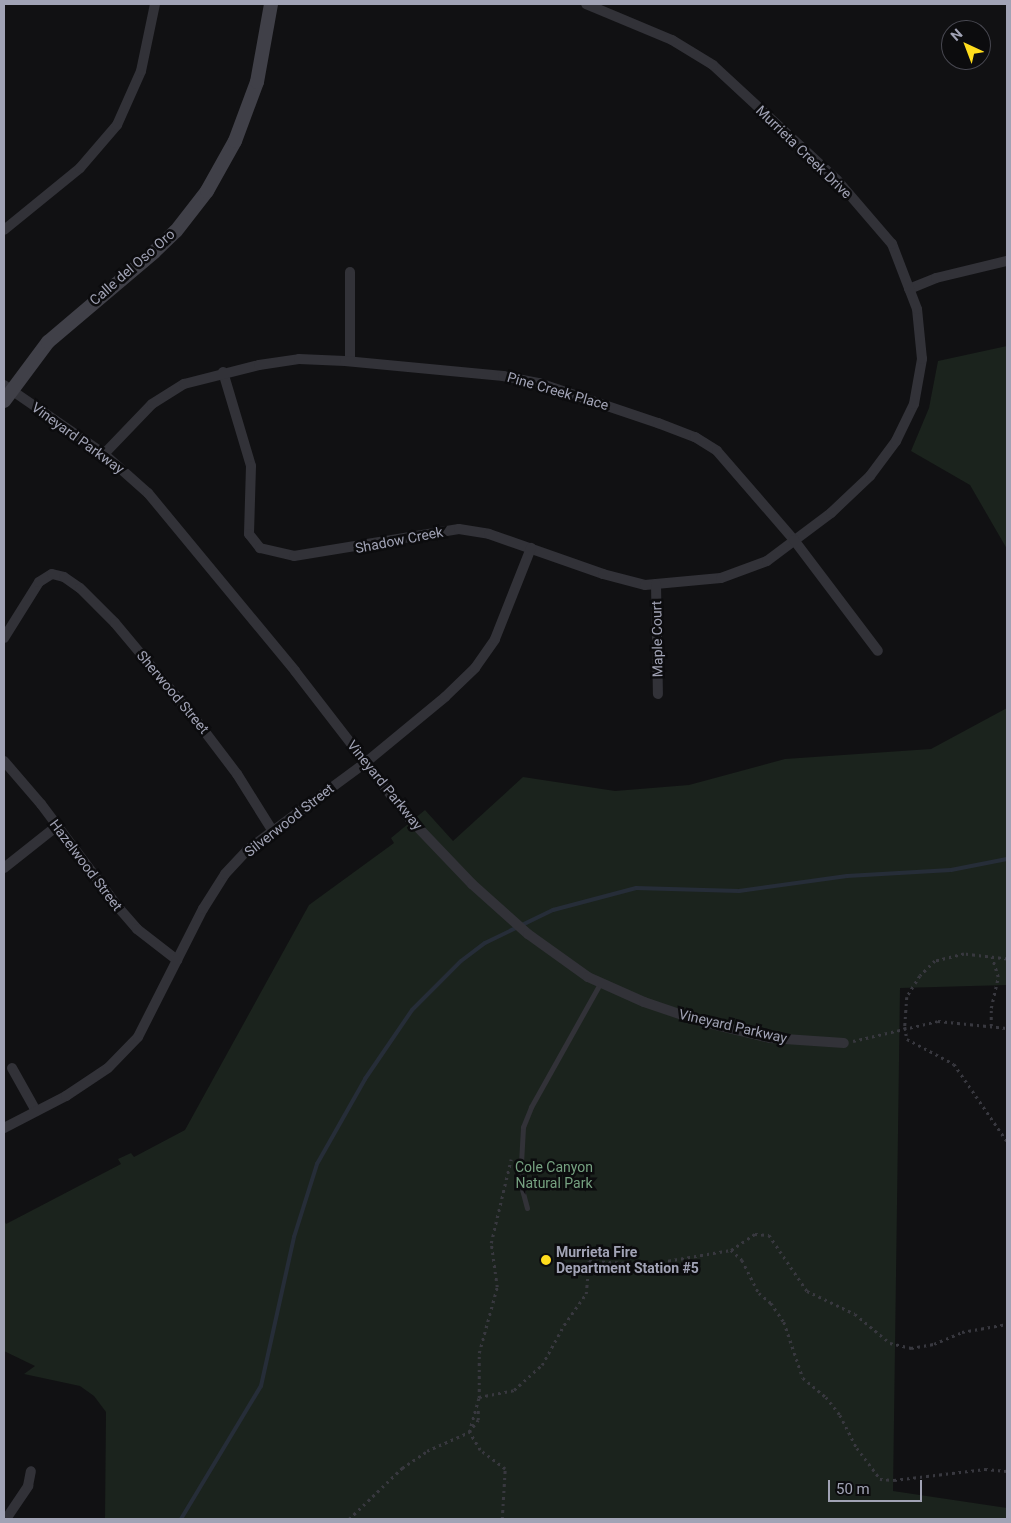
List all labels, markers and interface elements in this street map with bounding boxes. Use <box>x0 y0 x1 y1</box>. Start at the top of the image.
north arrow <box>941 20 991 70</box>
text: N <box>947 26 966 44</box>
street label: Murrieta Creek Drive <box>753 102 855 202</box>
street label: Calle del Oso Oro <box>86 226 178 308</box>
street label: Pine Creek Place <box>505 369 611 413</box>
street label: Vineyard Parkway <box>28 399 128 477</box>
street label: Shadow Creek <box>354 523 444 557</box>
street label: Maple Court <box>648 601 666 677</box>
street label: Sherwood Street <box>133 647 213 737</box>
street label: Vineyard Parkway <box>344 737 426 833</box>
street label: Silverwood Street <box>241 780 337 860</box>
street label: Hazelwood Street <box>46 816 126 914</box>
street label: Vineyard Parkway <box>677 1005 789 1047</box>
park label: Cole Canyon Natural Park <box>515 1159 593 1192</box>
place label: Murrieta Fire Department Station #5 <box>556 1244 699 1276</box>
marker: Murrieta Fire Department Station #5 <box>540 1254 552 1266</box>
scale bar <box>831 1470 925 1502</box>
text: 50 m <box>836 1480 870 1498</box>

